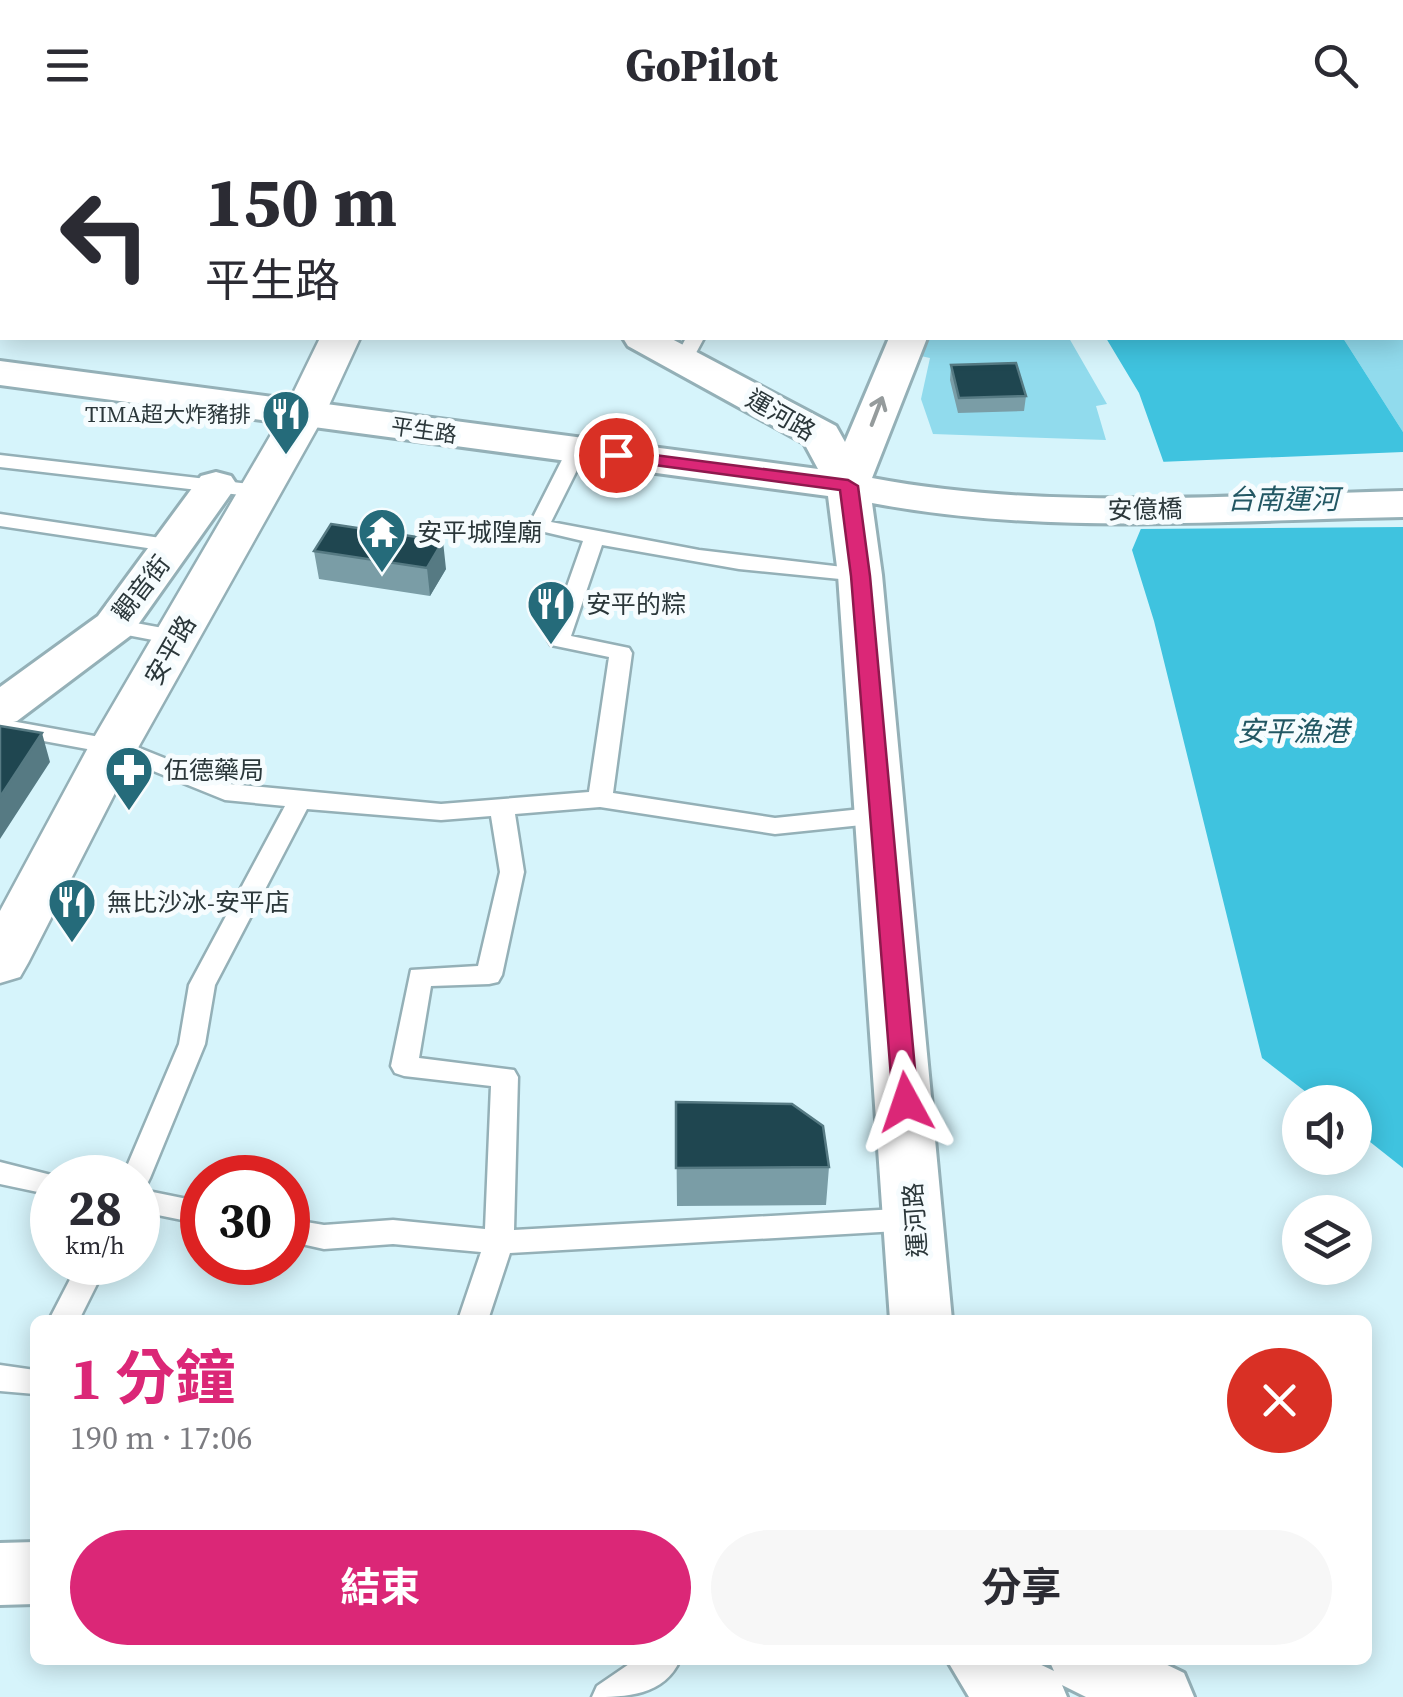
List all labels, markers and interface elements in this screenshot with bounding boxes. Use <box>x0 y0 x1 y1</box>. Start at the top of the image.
text: GoPilot <box>625 34 778 96</box>
icon: menu <box>40 38 95 93</box>
icon: search <box>1308 38 1363 93</box>
text: 150 m <box>205 153 397 249</box>
icon: left <box>40 170 170 300</box>
text: 平生路 <box>205 249 340 311</box>
street label: 運河路 <box>740 382 822 448</box>
restaurant icon: TIMA超大炸豬排 <box>260 388 312 456</box>
one-way arrow <box>870 397 888 427</box>
place label: TIMA超大炸豬排 <box>85 399 251 429</box>
street label: 平生路 <box>389 411 459 449</box>
pin <box>574 413 659 498</box>
icon: arrive <box>589 428 644 483</box>
water label: 台南運河 <box>1227 480 1344 518</box>
street label: 安億橋 <box>1107 491 1183 527</box>
temple icon: 安平城隍廟 <box>356 506 408 574</box>
place label: 安平城隍廟 <box>417 515 542 549</box>
street label: 觀音街 <box>105 548 177 628</box>
restaurant icon: 安平的粽 <box>525 578 577 646</box>
place label: 安平的粽 <box>586 587 686 621</box>
street label: 安平路 <box>137 609 203 691</box>
water label: 安平漁港 <box>1237 712 1353 750</box>
pharmacy icon: 伍德藥局 <box>103 744 155 812</box>
place label: 伍德藥局 <box>164 753 264 787</box>
restaurant icon: 無比沙冰-安平店 <box>46 876 98 944</box>
place label: 無比沙冰-安平店 <box>107 885 290 919</box>
position arrow <box>854 1050 958 1154</box>
map controls <box>1282 1085 1372 1285</box>
button: sound <box>1282 1085 1372 1175</box>
speed limit sign: 30 <box>180 1155 310 1285</box>
text: 28 <box>68 1173 122 1242</box>
street label: 運河路 <box>895 1181 935 1259</box>
button: layers <box>1282 1195 1372 1285</box>
text: km/h <box>65 1228 125 1262</box>
text: 1 分鐘 <box>70 1337 235 1419</box>
button: close <box>1227 1348 1332 1453</box>
text: 190 m · 17:06 <box>70 1416 252 1460</box>
button: 結束 <box>70 1530 691 1645</box>
button: 分享 <box>711 1530 1332 1645</box>

